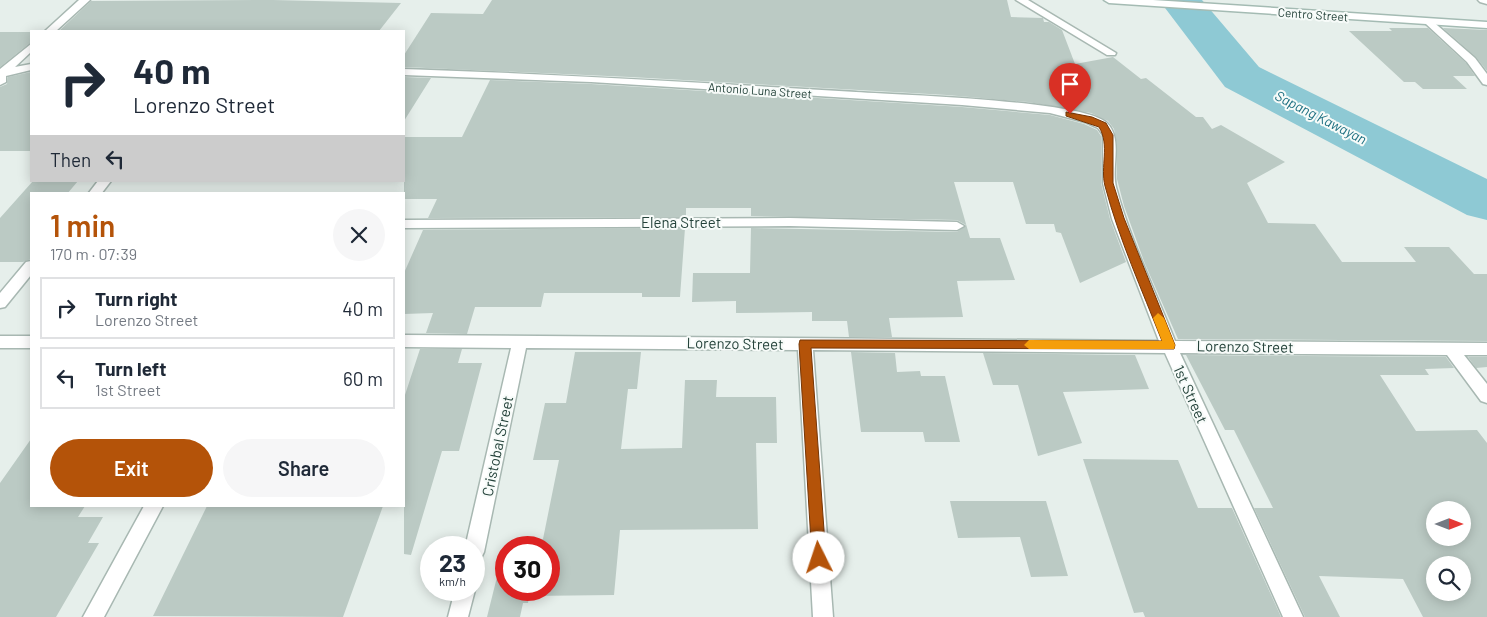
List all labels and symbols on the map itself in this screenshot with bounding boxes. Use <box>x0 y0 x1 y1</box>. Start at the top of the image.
street label: Centro Street <box>1277 5 1349 23</box>
pin <box>1049 63 1091 114</box>
street label: Antonio Luna Street <box>708 79 812 101</box>
water label: Sapang Kawayan <box>1272 87 1370 147</box>
street label: Elena Street <box>641 213 721 231</box>
street label: Lorenzo Street <box>686 333 784 353</box>
street label: Lorenzo Street <box>1196 336 1294 356</box>
street label: 1st Street <box>1170 362 1212 426</box>
street label: Cristobal Street <box>478 394 516 498</box>
north arrow <box>1426 501 1471 546</box>
position arrow <box>792 531 844 583</box>
speed limit sign: 30 <box>495 536 560 601</box>

